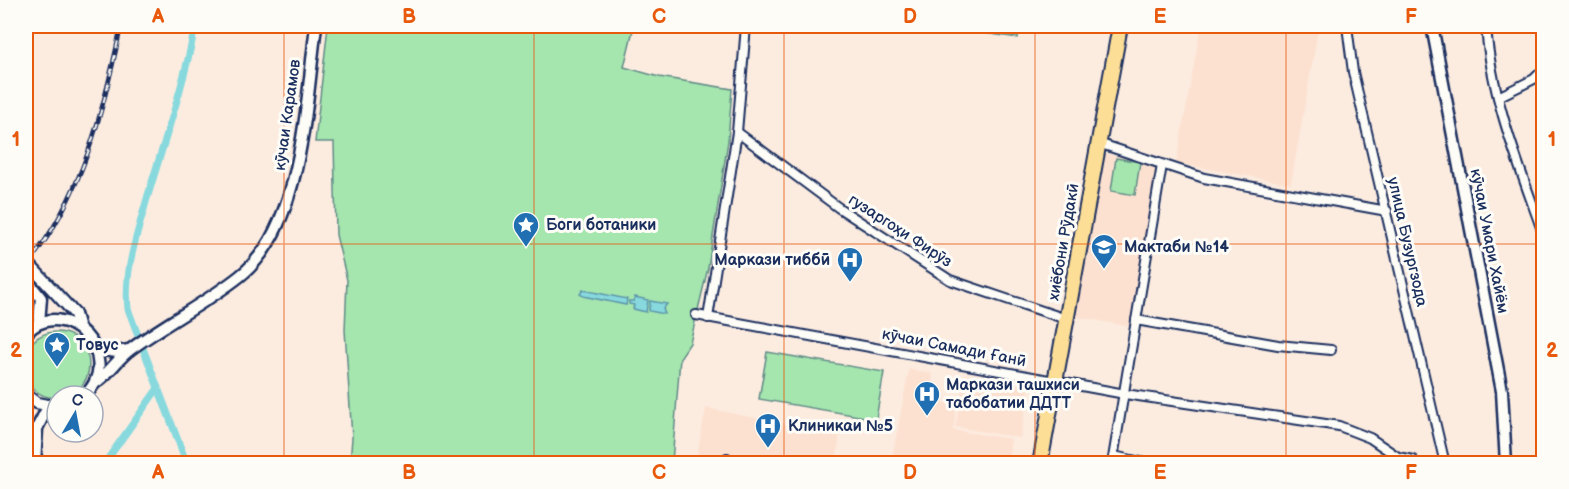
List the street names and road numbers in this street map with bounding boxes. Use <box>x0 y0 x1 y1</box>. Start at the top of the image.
street label: кӯчаи Карамов <box>271 58 305 172</box>
street label: кӯчаи Умари Хайём <box>1466 167 1512 315</box>
street label: улица Бузургзода <box>1383 175 1431 309</box>
street label: хиёбони Рӯдакӣ <box>1044 182 1084 302</box>
street label: гузаргоҳи Фирӯз <box>845 190 956 272</box>
street label: кӯчаи Самади Ғанӣ <box>880 325 1028 371</box>

